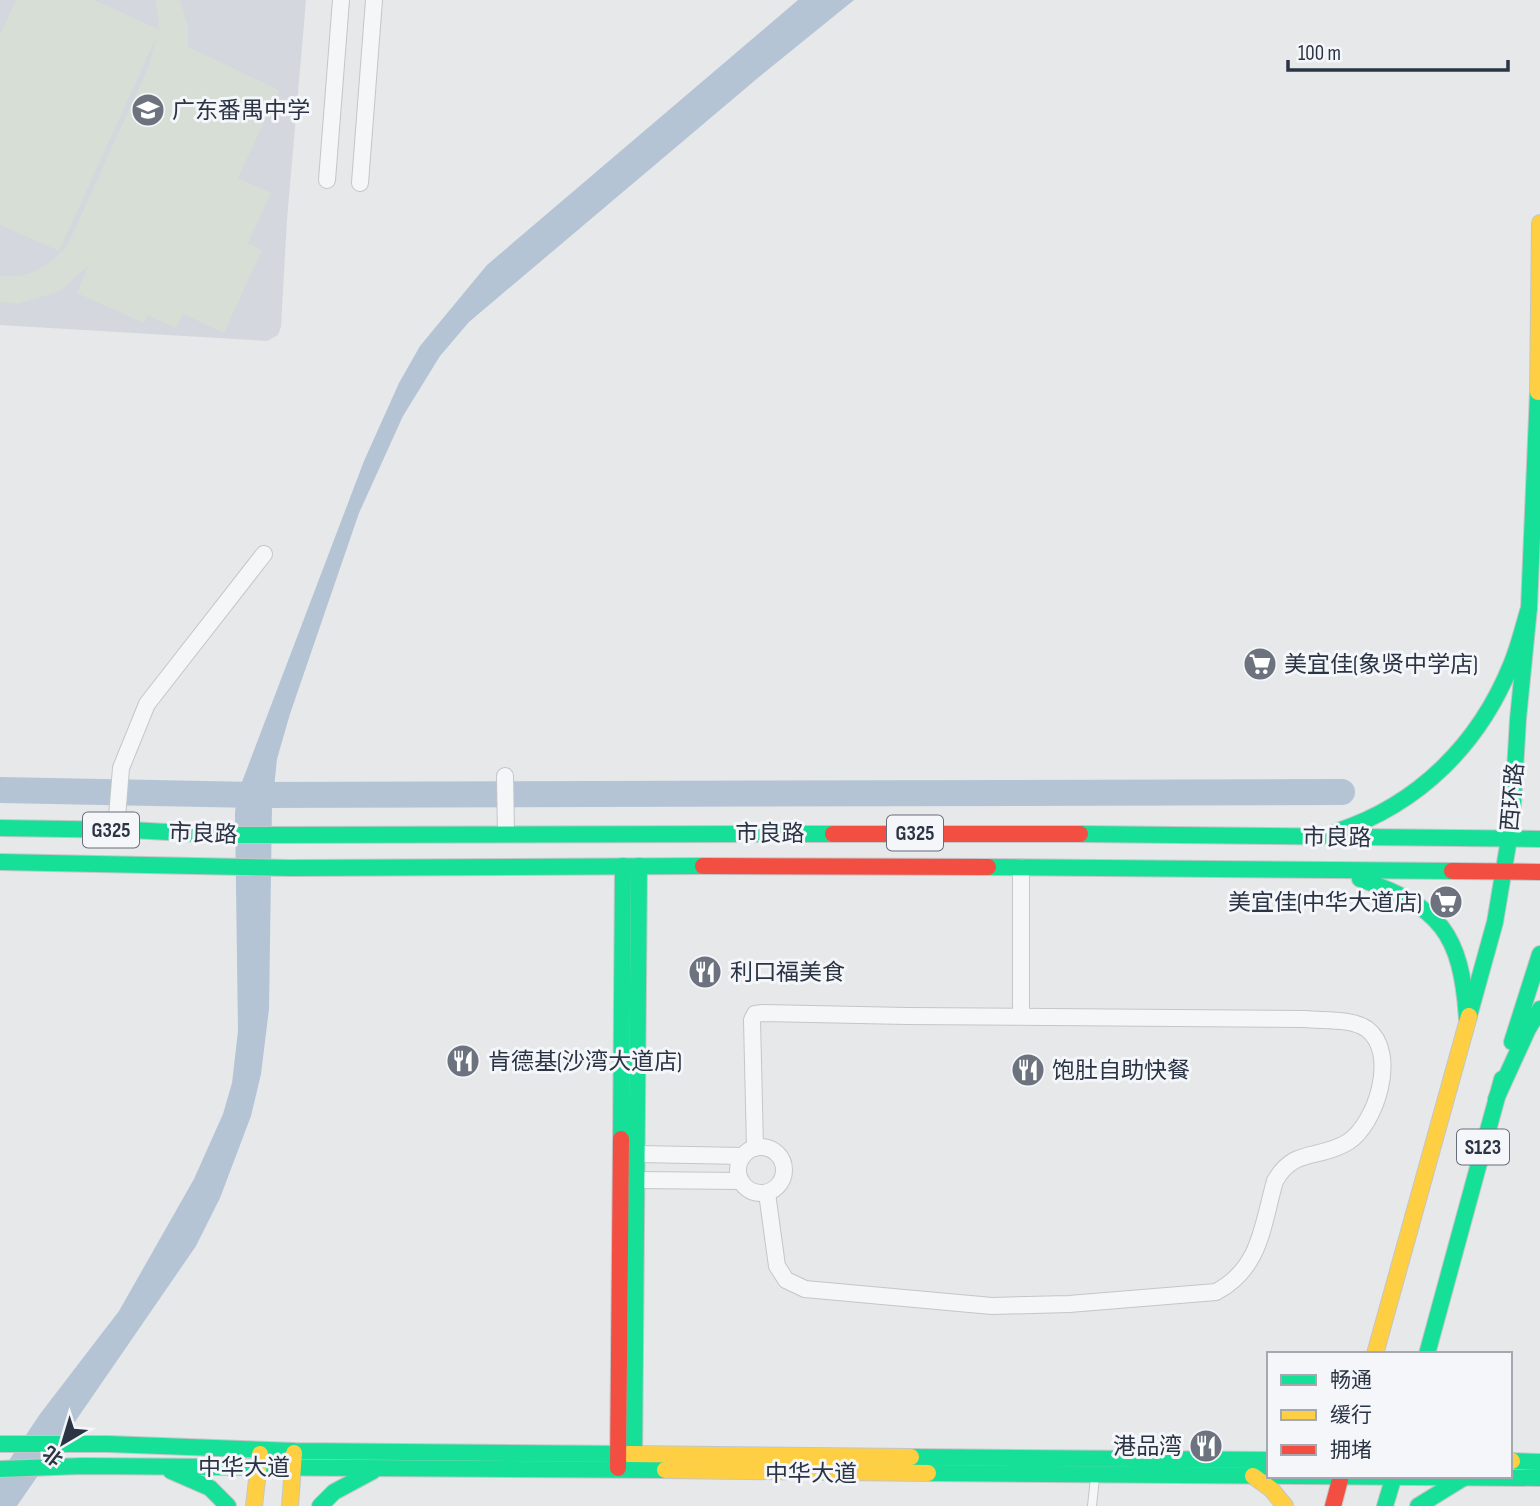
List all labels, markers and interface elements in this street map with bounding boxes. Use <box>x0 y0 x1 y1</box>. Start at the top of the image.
scale bar <box>1288 28 1508 72</box>
text: 100 m <box>1298 41 1341 66</box>
school or university icon: 广东番禺中学 <box>129 91 167 129</box>
place label: 广东番禺中学 <box>172 97 310 125</box>
supermarket icon: 美宜佳(象贤中学店) <box>1241 645 1279 683</box>
place label: 美宜佳(象贤中学店) <box>1284 651 1478 679</box>
street label: 西环路 <box>1496 761 1530 833</box>
road number: G325 <box>83 812 139 848</box>
road number: G325 <box>887 816 943 850</box>
street label: 市良路 <box>168 819 238 849</box>
street label: 市良路 <box>736 820 805 848</box>
street label: 市良路 <box>1302 823 1372 853</box>
supermarket icon: 美宜佳(中华大道店) <box>1427 883 1465 921</box>
place label: 美宜佳(中华大道店) <box>1228 889 1422 917</box>
restaurant icon: 利口福美食 <box>686 953 724 991</box>
place label: 利口福美食 <box>730 959 845 987</box>
restaurant icon: 肯德基(沙湾大道店) <box>444 1042 482 1080</box>
place label: 肯德基(沙湾大道店) <box>488 1048 682 1076</box>
restaurant icon: 饱肚自助快餐 <box>1009 1051 1047 1089</box>
place label: 饱肚自助快餐 <box>1052 1057 1190 1085</box>
road number: S123 <box>1457 1130 1509 1164</box>
legend <box>1267 1352 1512 1478</box>
text: 畅通 <box>1330 1368 1372 1393</box>
text: 缓行 <box>1330 1403 1372 1428</box>
north arrow <box>28 1408 98 1478</box>
restaurant icon: 港品湾 <box>1187 1427 1225 1465</box>
place label: 港品湾 <box>1113 1433 1182 1461</box>
text: 拥堵 <box>1330 1438 1372 1463</box>
text: 北 <box>39 1440 68 1470</box>
street label: 中华大道 <box>198 1454 290 1482</box>
street label: 中华大道 <box>765 1460 857 1488</box>

